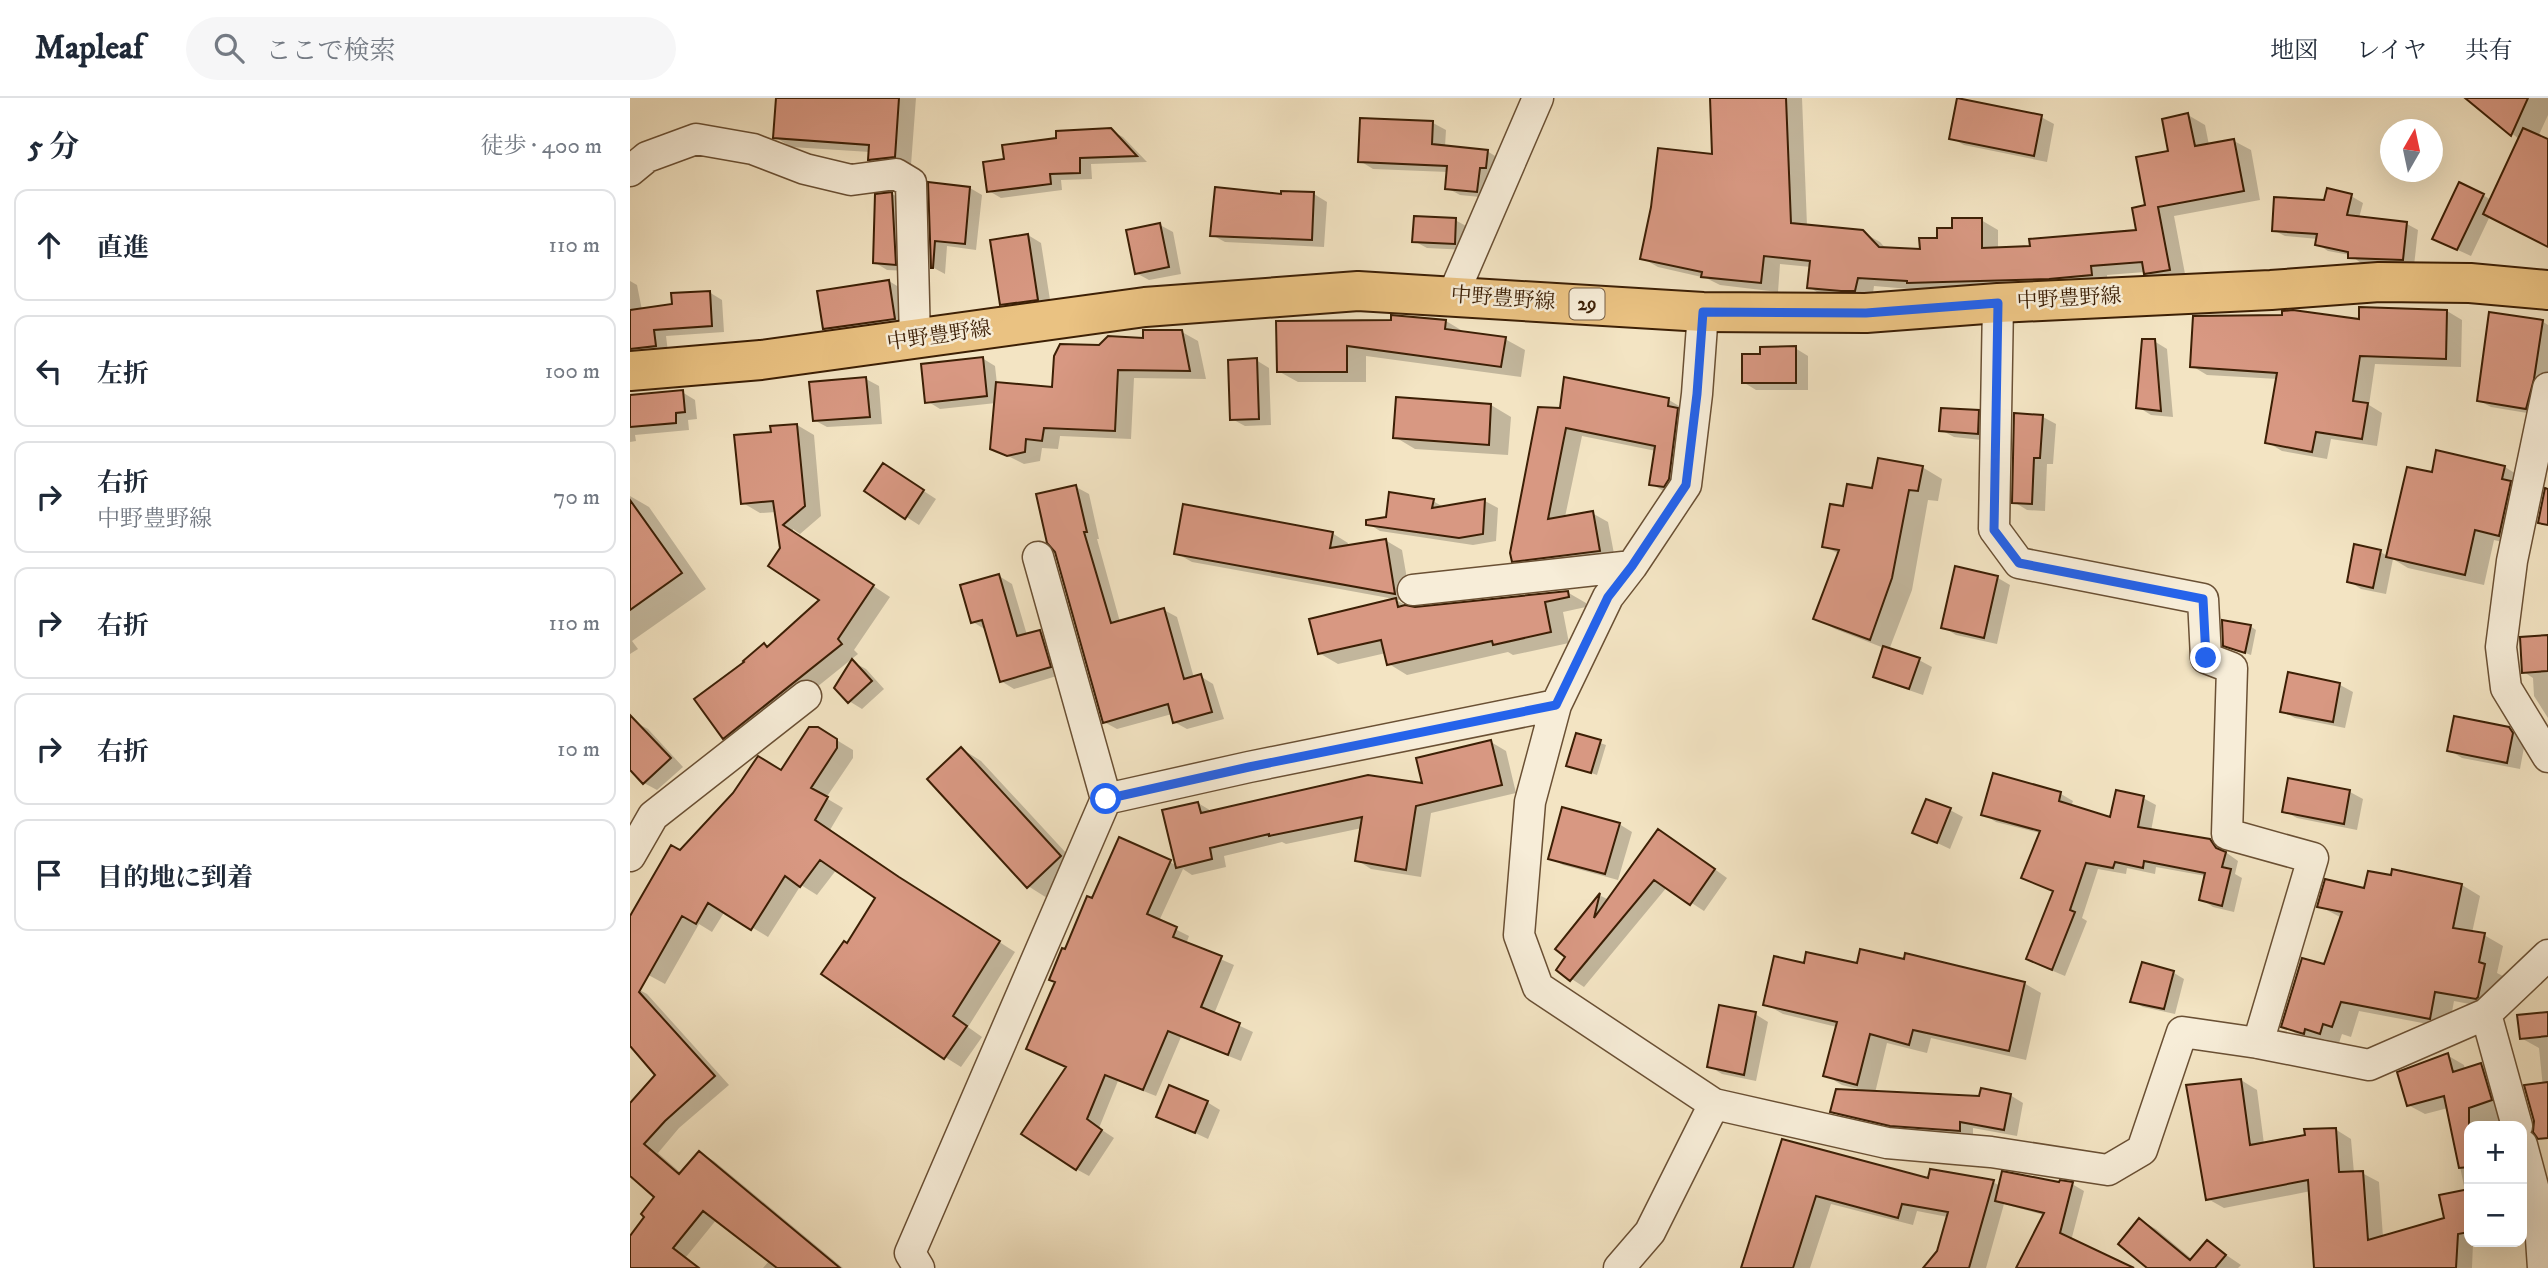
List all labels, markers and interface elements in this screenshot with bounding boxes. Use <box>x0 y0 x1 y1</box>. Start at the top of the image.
search box <box>186 17 676 80</box>
text: Mapleaf <box>35 28 144 69</box>
icon: search <box>210 29 248 67</box>
text: ここで検索 <box>266 35 396 68</box>
text: 地図 <box>2270 36 2318 66</box>
text: レイヤ <box>2356 36 2427 66</box>
text: 共有 <box>2465 36 2513 66</box>
north arrow <box>2380 119 2443 182</box>
text: 5 分 <box>28 129 79 166</box>
text: 徒歩 · 400 m <box>480 132 602 161</box>
icon: ahead <box>30 226 68 264</box>
text: 110 m <box>549 231 600 260</box>
text: 直進 <box>97 232 149 265</box>
street label: 中野豊野線 <box>1450 282 1556 316</box>
street label: 中野豊野線 <box>2016 283 2122 315</box>
road number: 29 <box>1570 288 1604 320</box>
street label: 中野豊野線 <box>885 316 993 356</box>
icon: left <box>30 352 68 390</box>
text: 100 m <box>545 357 600 386</box>
text: 左折 <box>97 358 149 391</box>
text: 右折 <box>97 467 149 500</box>
icon: right <box>30 478 68 516</box>
text: 70 m <box>553 483 600 512</box>
text: 中野豊野線 <box>97 505 212 534</box>
icon: right <box>30 604 68 642</box>
text: 110 m <box>549 609 600 638</box>
text: 右折 <box>97 610 149 643</box>
route end <box>2190 642 2221 673</box>
icon: right <box>30 730 68 768</box>
text: 10 m <box>557 735 600 764</box>
text: 右折 <box>97 736 149 769</box>
route start <box>1090 783 1121 814</box>
icon: arrive <box>30 856 68 894</box>
text: 目的地に到着 <box>97 862 253 895</box>
map controls <box>2464 1121 2527 1247</box>
button: + <box>2464 1121 2527 1184</box>
button: − <box>2464 1184 2527 1247</box>

